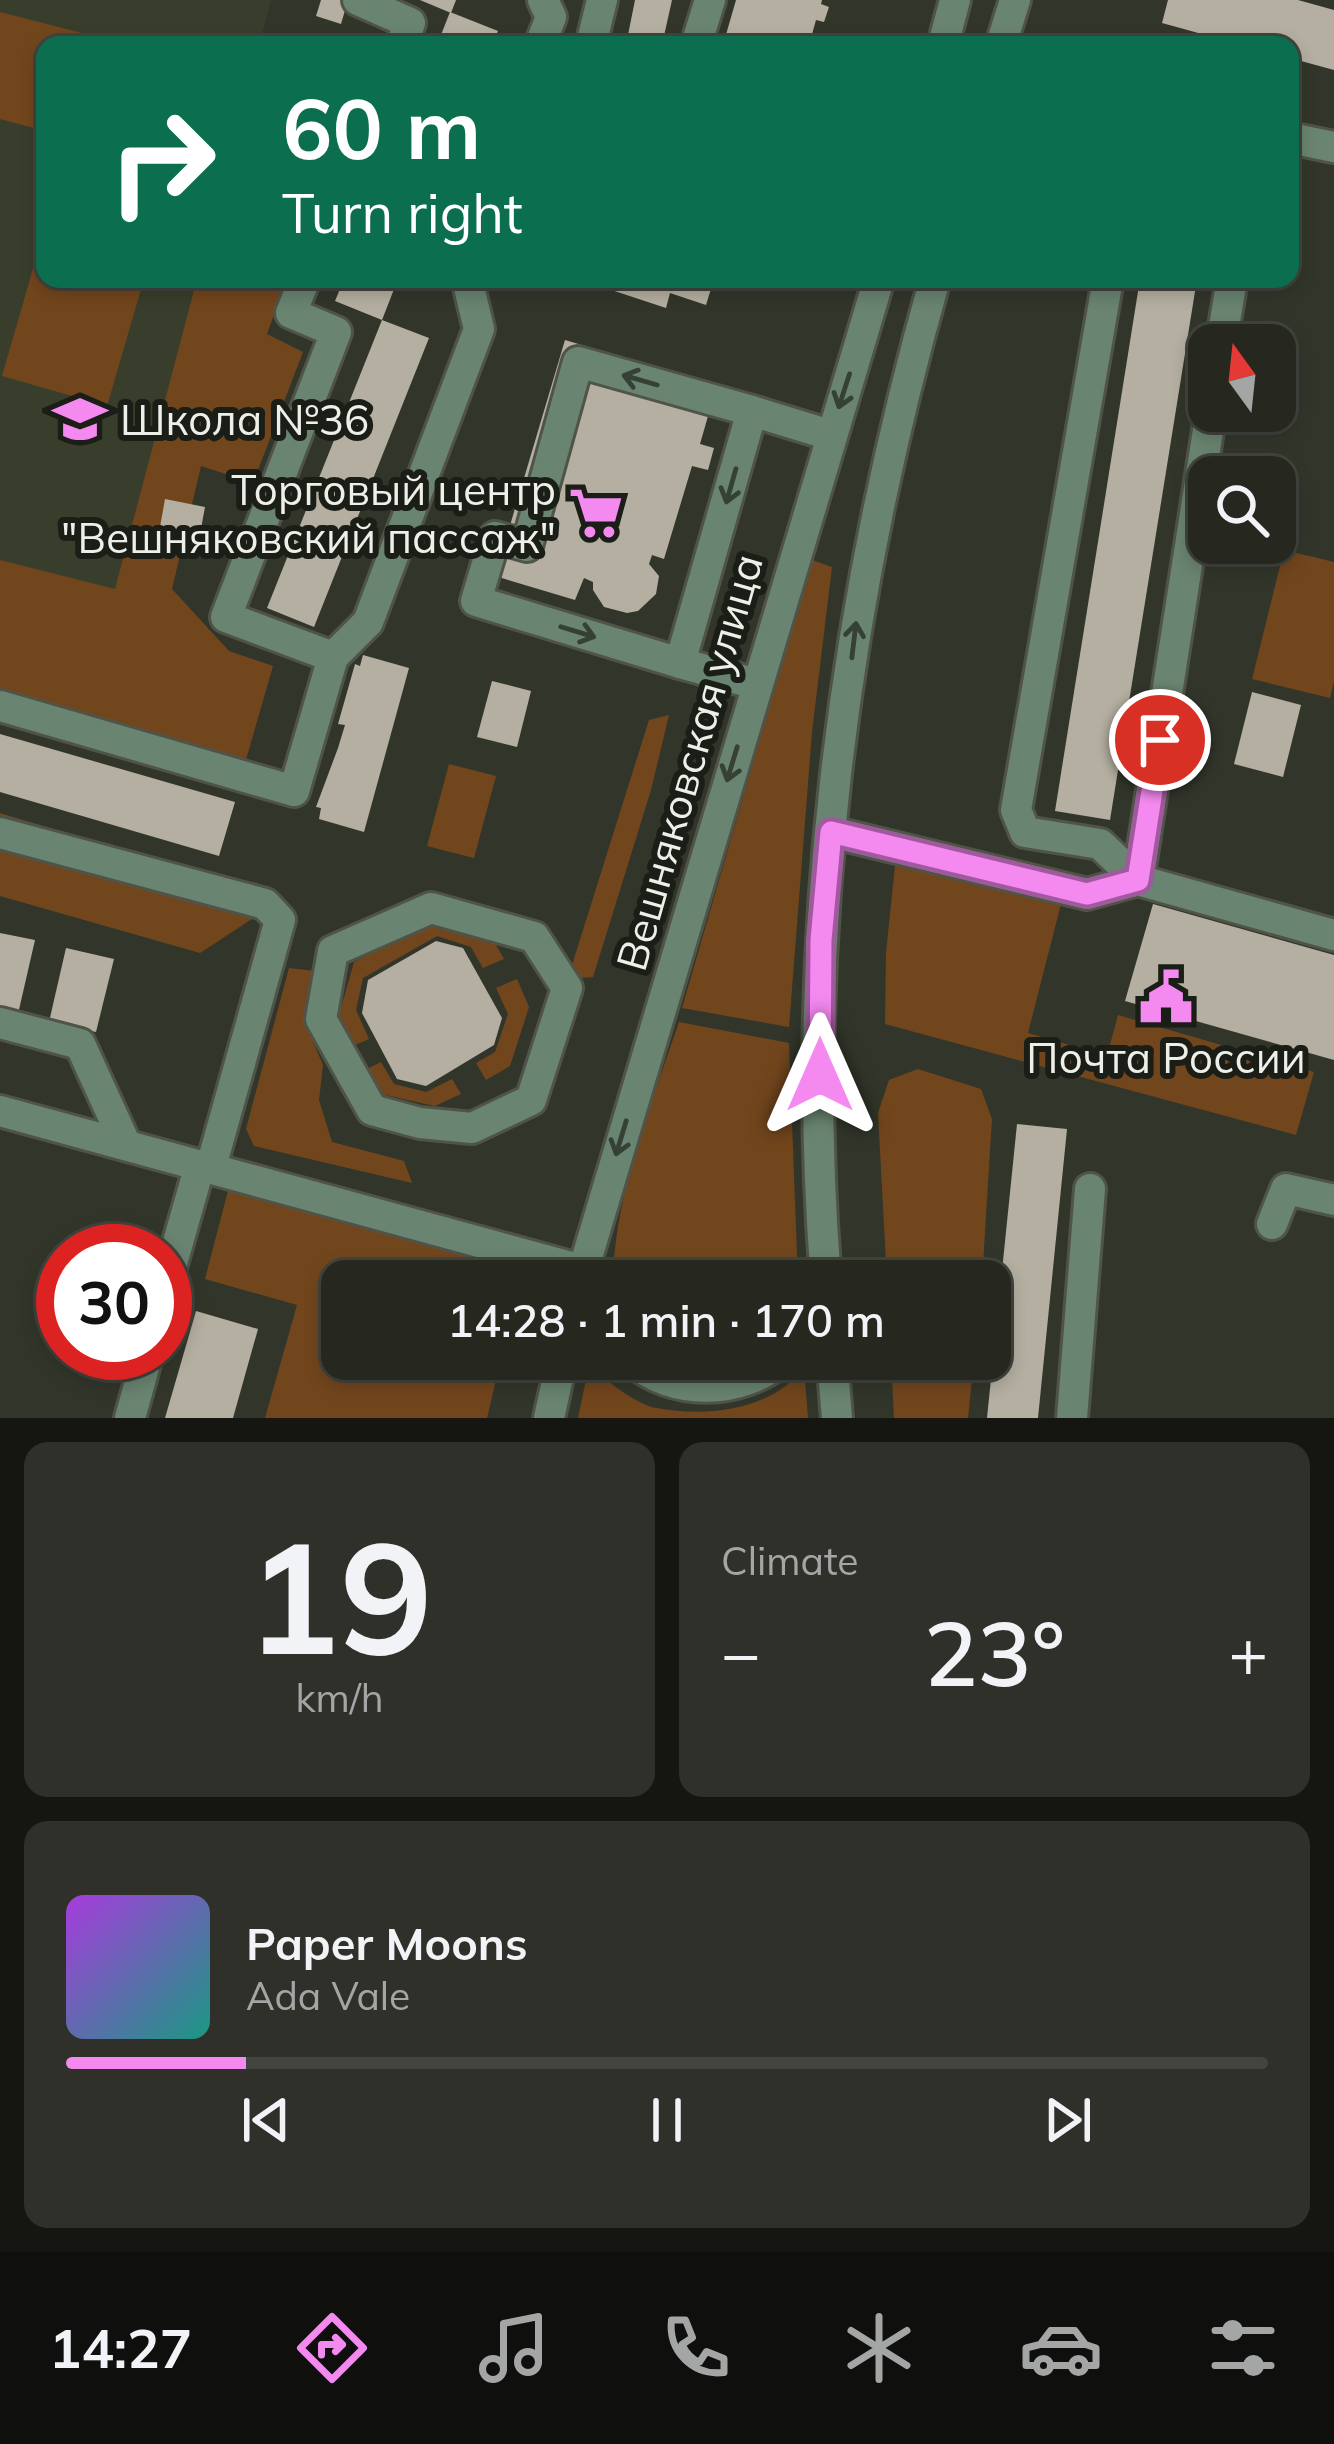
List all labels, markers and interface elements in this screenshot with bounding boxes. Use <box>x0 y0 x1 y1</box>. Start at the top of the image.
text: 60 m <box>282 75 481 180</box>
icon: right <box>84 84 240 240</box>
text: Turn right <box>282 179 523 247</box>
north arrow <box>1188 324 1296 432</box>
map controls <box>1188 324 1296 564</box>
one-way arrow <box>621 368 659 390</box>
one-way arrow <box>832 371 854 409</box>
school or university icon: Школа №36 <box>51 390 109 448</box>
place label: Школа №36 <box>120 393 369 446</box>
button: search <box>1188 456 1296 564</box>
place label: Торговый центр "Вешняковский пассаж" <box>61 463 556 564</box>
one-way arrow <box>719 466 741 504</box>
supermarket icon: Торговый центр "Вешняковский пассаж" <box>567 484 625 542</box>
street label: Вешняковская улица <box>604 548 774 976</box>
one-way arrow <box>843 621 865 660</box>
one-way arrow <box>558 622 596 644</box>
pin <box>1109 689 1211 791</box>
icon: arrive <box>1127 707 1193 773</box>
one-way arrow <box>720 744 742 782</box>
public building icon: Почта России <box>1137 968 1195 1026</box>
position arrow <box>757 1012 883 1138</box>
place label: Почта России <box>1026 1031 1306 1084</box>
one-way arrow <box>609 1118 631 1156</box>
speed limit sign: 30 <box>36 1224 192 1380</box>
text: 14:28 · 1 min · 170 m <box>447 1292 885 1348</box>
text: 19 <box>246 1497 433 1693</box>
text: Climate <box>721 1536 859 1585</box>
text: 23° <box>924 1596 1065 1709</box>
text: − <box>721 1611 761 1694</box>
text: + <box>1228 1611 1268 1694</box>
text: km/h <box>295 1673 384 1722</box>
text: Paper Moons <box>246 1915 528 1971</box>
text: Ada Vale <box>246 1971 410 2020</box>
icon: previous <box>233 2087 299 2153</box>
icon: pause <box>634 2087 700 2153</box>
icon: next <box>1035 2087 1101 2153</box>
icon: directions <box>290 2306 374 2390</box>
icon: music <box>472 2306 556 2390</box>
icon: phone <box>654 2306 738 2390</box>
icon: climate <box>837 2306 921 2390</box>
icon: car <box>1019 2306 1103 2390</box>
icon: filters <box>1201 2306 1285 2390</box>
text: 14:27 <box>49 2314 192 2382</box>

